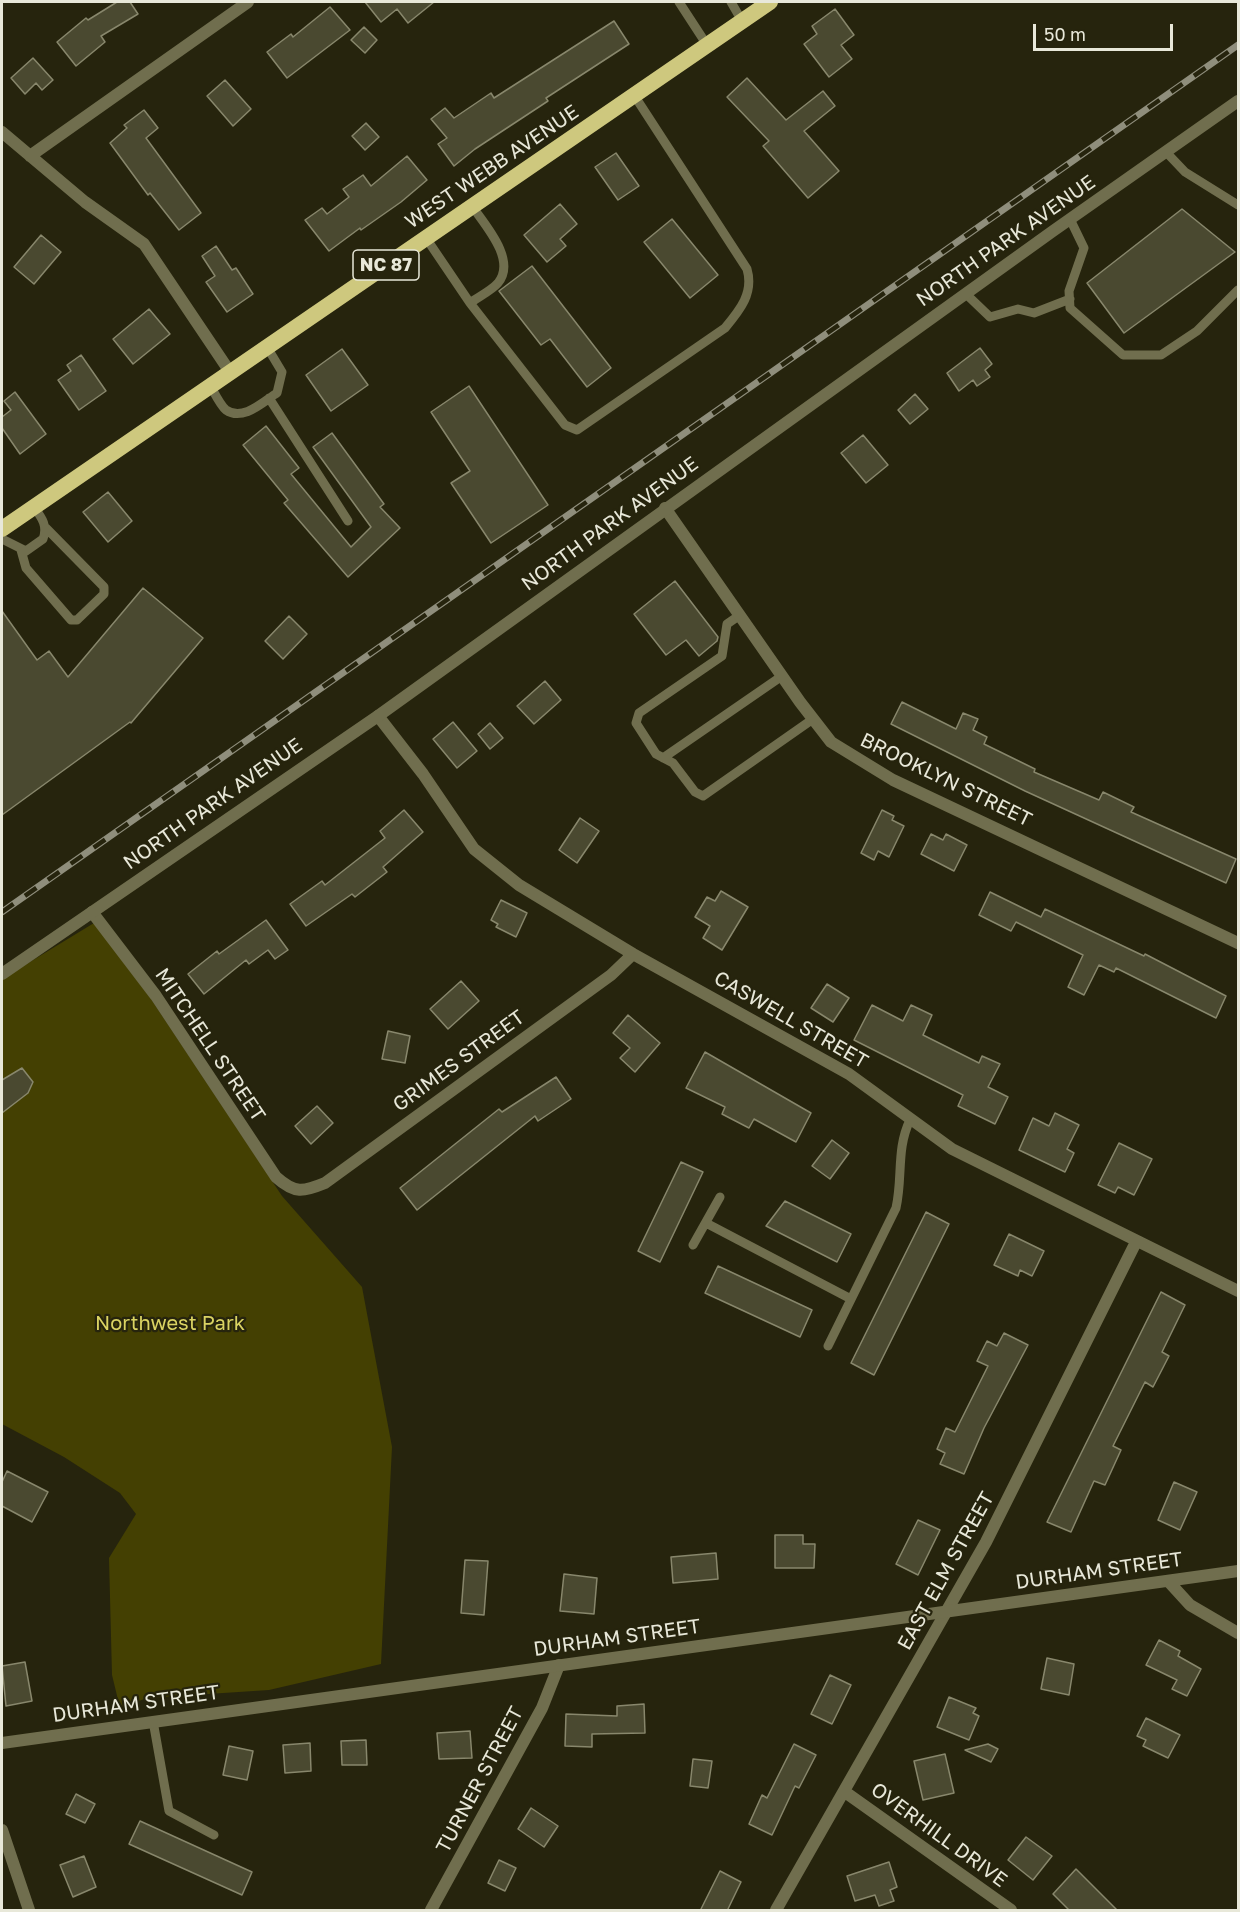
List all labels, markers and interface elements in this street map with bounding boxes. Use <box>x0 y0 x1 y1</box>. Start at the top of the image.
scale bar <box>1036 12 1176 50</box>
text: 50 m <box>1044 23 1086 45</box>
street label: WEST WEBB AVENUE <box>401 100 583 234</box>
street label: NORTH PARK AVENUE <box>912 170 1100 312</box>
road number: NC 87 <box>353 250 419 280</box>
street label: NORTH PARK AVENUE <box>517 452 703 596</box>
street label: BROOKLYN STREET <box>856 728 1036 832</box>
street label: NORTH PARK AVENUE <box>119 733 307 875</box>
street label: MITCHELL STREET <box>150 964 270 1126</box>
street label: CASWELL STREET <box>710 966 872 1074</box>
street label: GRIMES STREET <box>389 1005 529 1117</box>
park label: Northwest Park <box>95 1312 245 1336</box>
street label: EAST ELM STREET <box>893 1488 999 1654</box>
street label: DURHAM STREET <box>1014 1547 1184 1595</box>
street label: DURHAM STREET <box>532 1614 702 1662</box>
street label: DURHAM STREET <box>51 1680 221 1728</box>
street label: TURNER STREET <box>431 1703 529 1857</box>
street label: OVERHILL DRIVE <box>866 1778 1012 1892</box>

